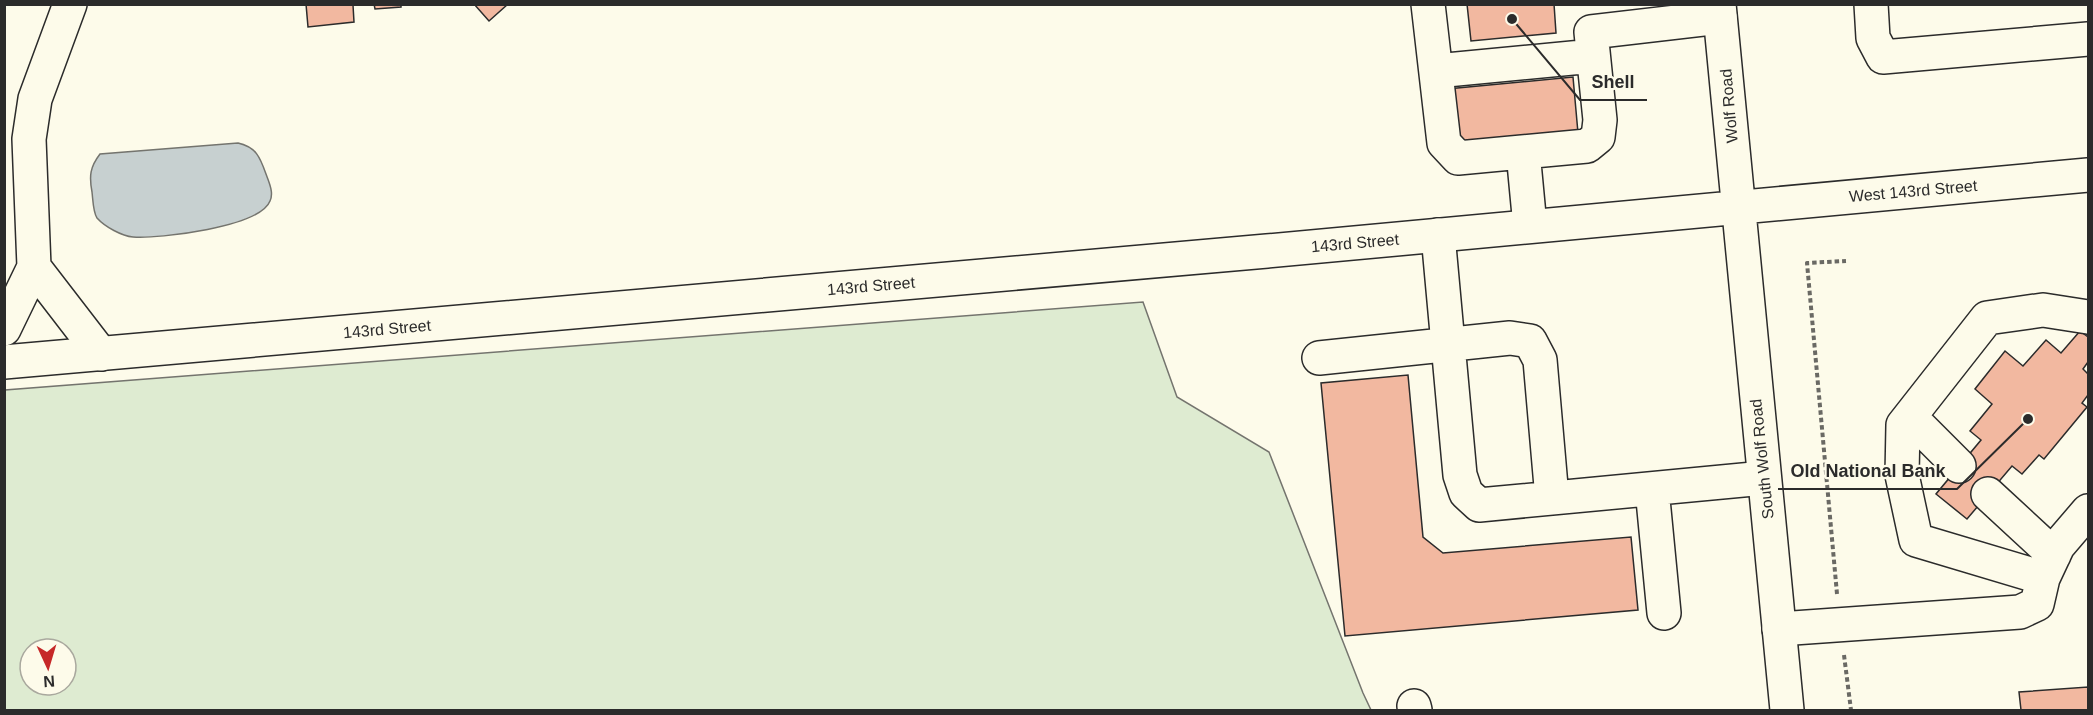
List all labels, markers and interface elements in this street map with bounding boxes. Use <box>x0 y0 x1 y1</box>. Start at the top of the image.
callout: Shell <box>1580 64 1647 100</box>
street label: Wolf Road <box>1717 68 1741 144</box>
text: Shell <box>1591 72 1635 92</box>
street label: West 143rd Street <box>1848 177 1978 205</box>
street label: 143rd Street <box>1310 231 1400 255</box>
street label: 143rd Street <box>826 274 916 298</box>
street label: 143rd Street <box>342 317 432 341</box>
street label: South Wolf Road <box>1747 398 1777 520</box>
callout: Old National Bank <box>1778 453 1957 489</box>
text: Old National Bank <box>1790 461 1946 481</box>
north arrow <box>18 637 78 697</box>
text: N <box>43 673 55 690</box>

